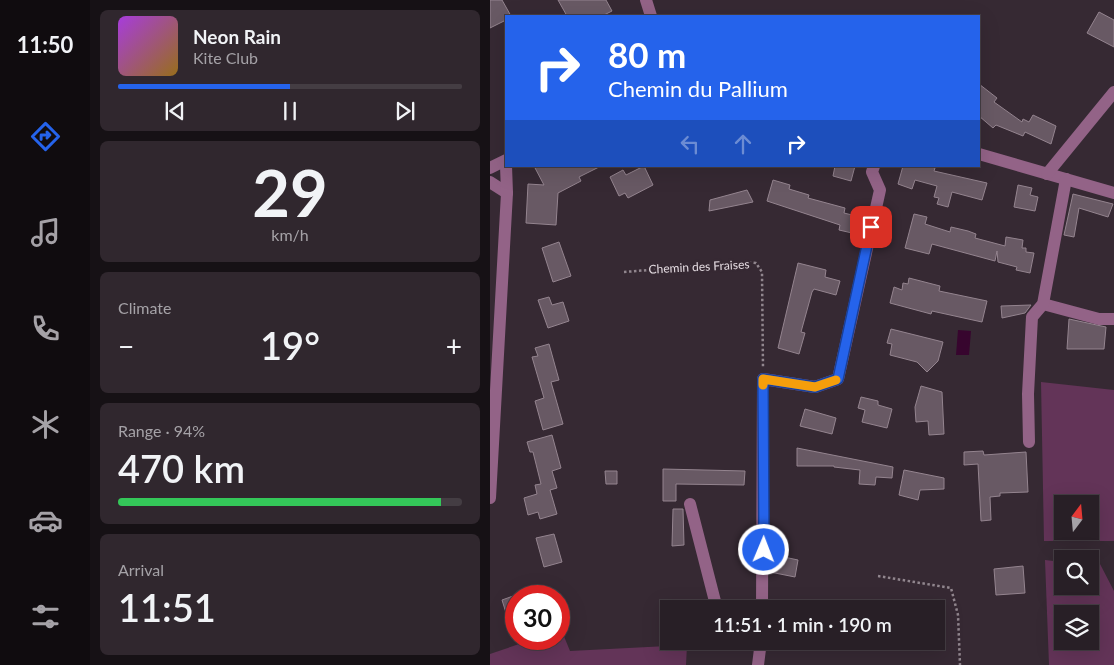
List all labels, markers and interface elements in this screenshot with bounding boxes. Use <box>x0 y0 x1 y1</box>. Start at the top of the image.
text: Neon Rain <box>193 25 281 48</box>
text: 11:50 <box>17 31 73 58</box>
text: 80 m <box>608 33 686 75</box>
icon: right <box>525 35 590 100</box>
text: Kite Club <box>193 48 258 67</box>
text: Chemin du Pallium <box>608 75 788 102</box>
icon: previous <box>161 97 189 125</box>
icon: pause <box>276 97 304 125</box>
icon: next <box>391 97 419 125</box>
icon: directions <box>28 119 63 154</box>
icon: left <box>676 130 704 158</box>
icon: ahead <box>729 130 757 158</box>
icon: right <box>782 130 810 158</box>
text: 29 <box>252 153 328 231</box>
pin <box>850 206 892 248</box>
icon: arrive <box>857 213 885 241</box>
icon: music <box>28 215 63 250</box>
text: km/h <box>271 225 309 244</box>
street label: Chemin des Fraises <box>648 256 750 277</box>
text: Climate <box>118 298 171 317</box>
icon: phone <box>28 311 63 346</box>
text: 19° <box>260 322 320 368</box>
text: − <box>118 329 134 363</box>
text: + <box>446 329 462 363</box>
icon: climate <box>28 407 63 442</box>
text: Range · 94% <box>118 421 205 440</box>
text: 470 km <box>118 445 245 491</box>
north arrow <box>1054 495 1099 540</box>
map controls <box>1054 495 1099 650</box>
icon: car <box>28 503 63 538</box>
position arrow <box>737 523 789 575</box>
button: search <box>1054 550 1099 595</box>
text: Arrival <box>118 560 164 579</box>
text: 11:51 <box>118 584 216 630</box>
speed limit sign: 30 <box>505 585 570 650</box>
icon: filters <box>28 599 63 634</box>
button: layers <box>1054 605 1099 650</box>
text: 11:51 · 1 min · 190 m <box>713 613 892 636</box>

